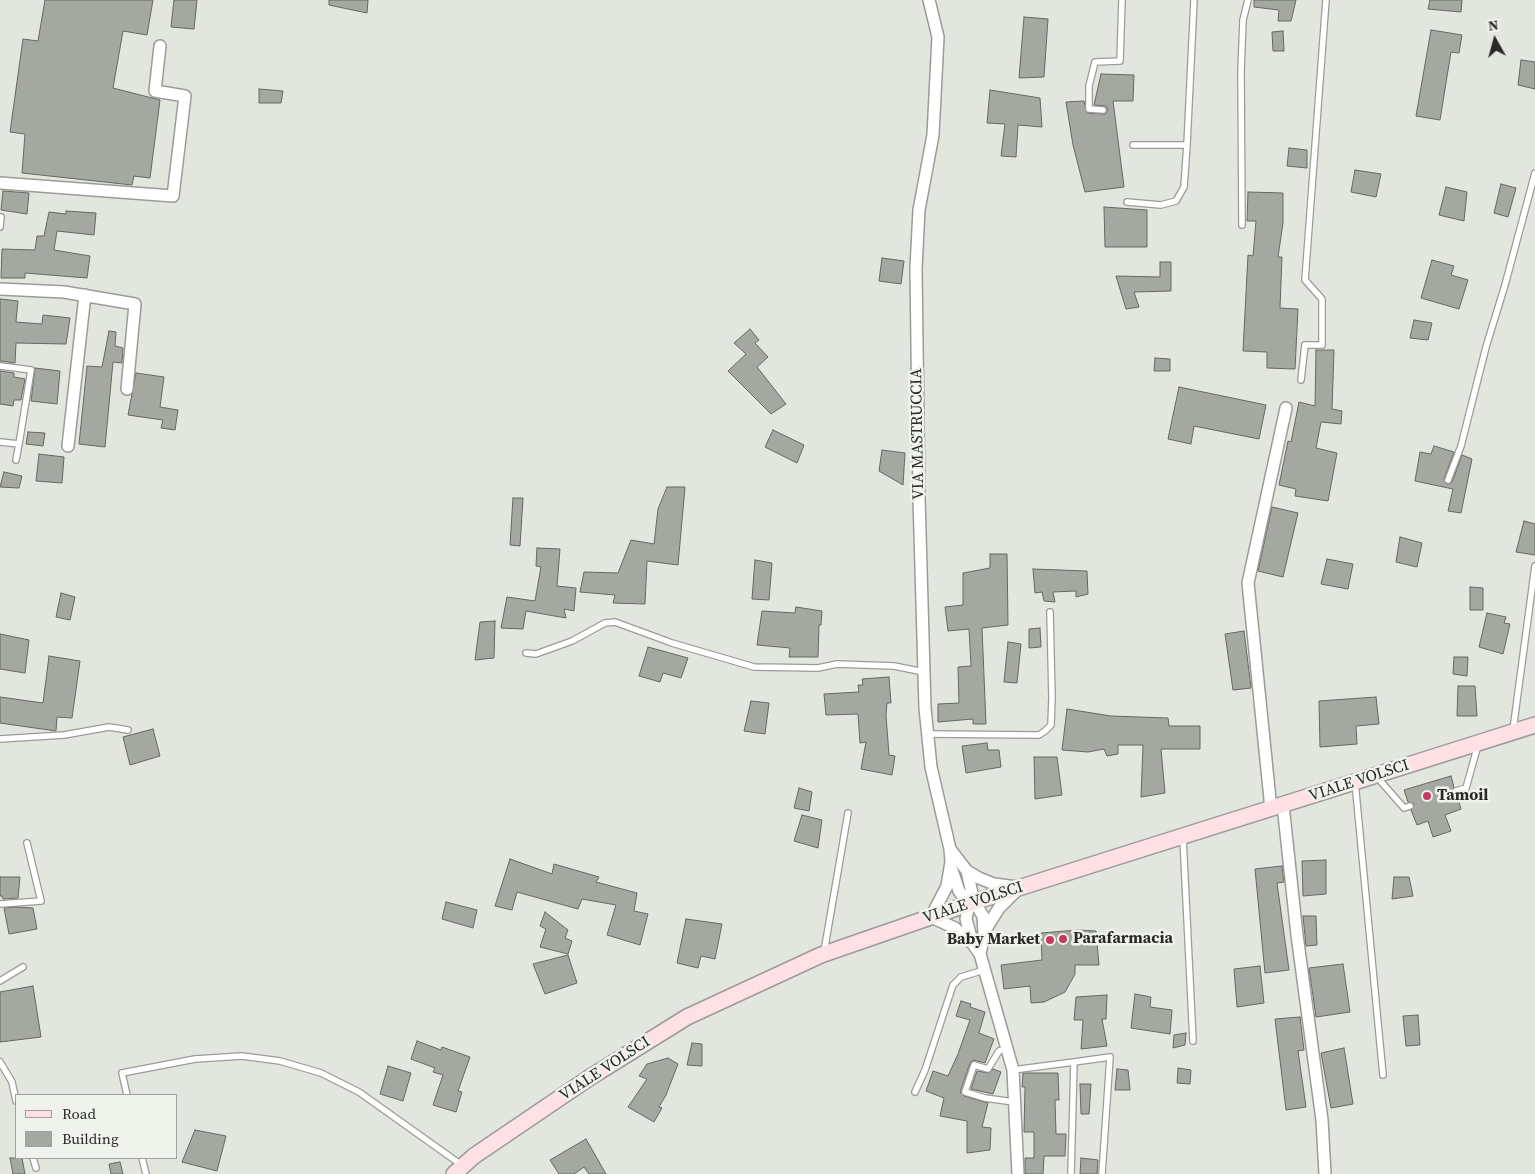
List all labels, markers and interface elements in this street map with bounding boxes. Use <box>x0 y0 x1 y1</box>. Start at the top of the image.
north arrow <box>1470 15 1520 65</box>
text: N <box>1487 15 1499 36</box>
street label: VIA MASTRUCCIA <box>907 368 929 500</box>
street label: VIALE VOLSCI <box>1307 756 1411 806</box>
place label: Tamoil <box>1437 786 1488 806</box>
marker: Tamoil <box>1421 790 1433 802</box>
street label: VIALE VOLSCI <box>921 878 1025 928</box>
place label: Parafarmacia <box>1073 929 1173 949</box>
place label: Baby Market <box>947 930 1040 950</box>
marker: Parafarmacia <box>1057 933 1069 945</box>
marker: Baby Market <box>1044 934 1056 946</box>
street label: VIALE VOLSCI <box>556 1033 654 1105</box>
legend <box>15 1094 178 1159</box>
text: Road <box>62 1103 96 1124</box>
text: Building <box>62 1128 119 1149</box>

